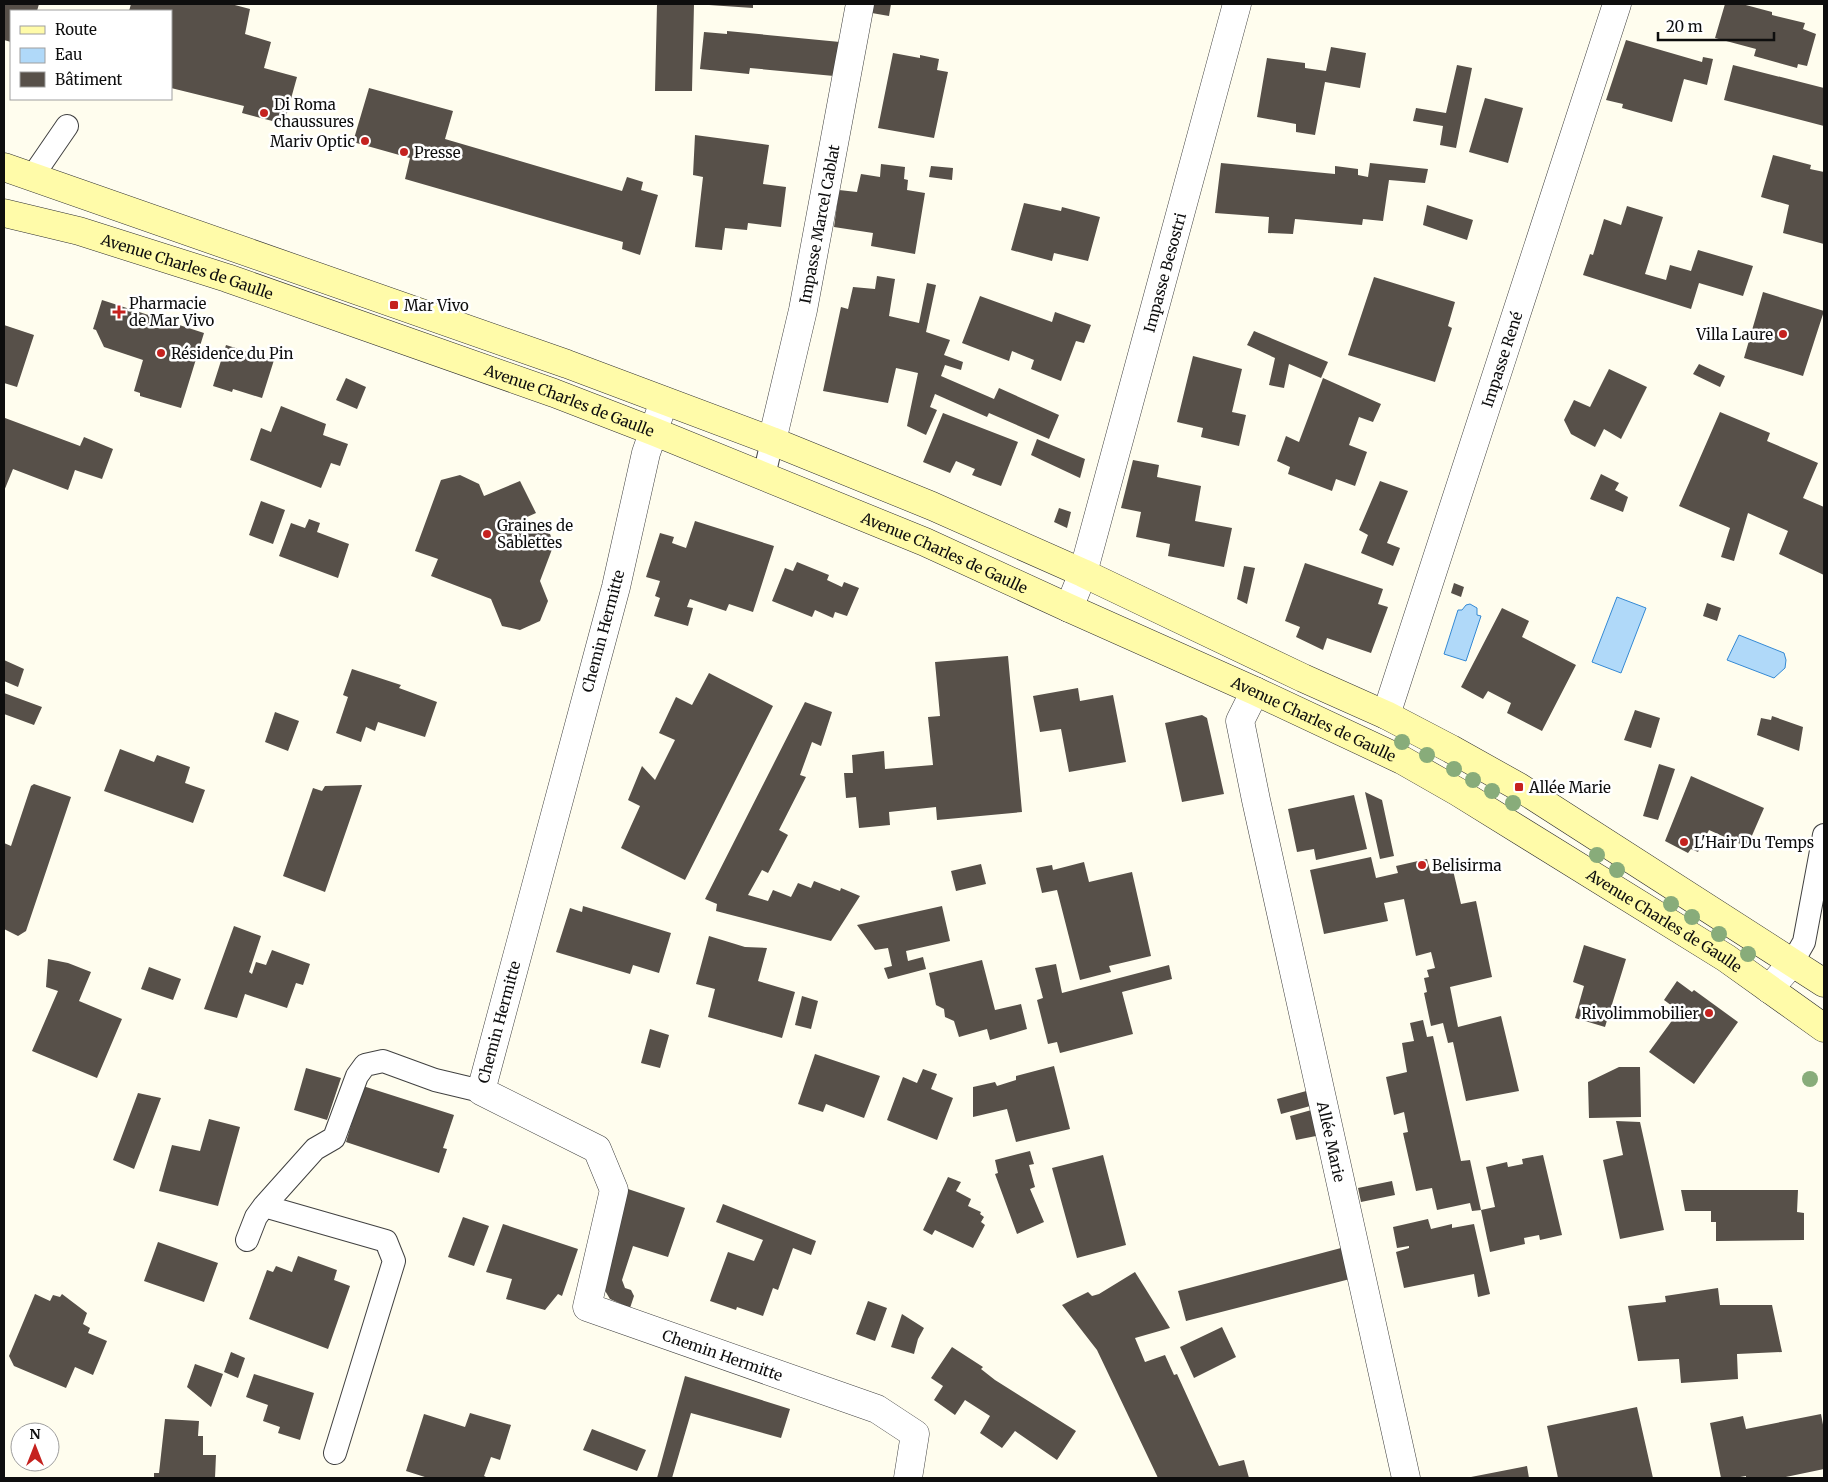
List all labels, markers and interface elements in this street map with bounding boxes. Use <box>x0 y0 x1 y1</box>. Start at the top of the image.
legend <box>10 10 172 100</box>
scale bar <box>1658 10 1774 42</box>
text: 20 m <box>1666 17 1703 36</box>
text: Route <box>55 20 97 39</box>
text: Eau <box>55 45 82 64</box>
text: Bâtiment <box>55 70 123 89</box>
place label: Di Roma chaussures <box>274 95 354 131</box>
marker: Di Roma chaussures <box>258 107 270 119</box>
place label: Mariv Optic <box>270 132 355 151</box>
marker: Mariv Optic <box>359 135 371 147</box>
place label: Presse <box>414 143 461 162</box>
street label: Impasse Marcel Cablat <box>795 143 843 305</box>
marker: Presse <box>398 146 410 158</box>
street label: Impasse Besostri <box>1139 210 1190 334</box>
street label: Avenue Charles de Gaulle <box>98 229 276 303</box>
place label: Pharmacie de Mar Vivo <box>129 294 215 330</box>
place label: Mar Vivo <box>404 296 469 315</box>
marker: Mar Vivo <box>388 299 400 311</box>
marker: Pharmacie de Mar Vivo <box>113 306 125 318</box>
street label: Impasse René <box>1477 309 1526 410</box>
place label: Villa Laure <box>1695 325 1773 344</box>
marker: Villa Laure <box>1777 328 1789 340</box>
place label: Résidence du Pin <box>171 344 293 363</box>
marker: Résidence du Pin <box>155 347 167 359</box>
street label: Avenue Charles de Gaulle <box>481 360 657 440</box>
street label: Avenue Charles de Gaulle <box>858 507 1031 597</box>
place label: Graines de Sablettes <box>497 516 573 552</box>
marker: Graines de Sablettes <box>481 528 493 540</box>
street label: Chemin Hermitte <box>578 568 629 694</box>
street label: Avenue Charles de Gaulle <box>1228 672 1399 766</box>
place label: Allée Marie <box>1528 778 1611 797</box>
marker: Allée Marie <box>1513 781 1525 793</box>
place label: L'Hair Du Temps <box>1694 833 1814 852</box>
marker: L'Hair Du Temps <box>1678 836 1690 848</box>
place label: Belisirma <box>1432 856 1502 875</box>
marker: Belisirma <box>1416 859 1428 871</box>
street label: Avenue Charles de Gaulle <box>1582 864 1746 976</box>
street label: Chemin Hermitte <box>474 959 525 1085</box>
place label: Rivolimmobilier <box>1581 1004 1699 1023</box>
marker: Rivolimmobilier <box>1703 1007 1715 1019</box>
street label: Allée Marie <box>1313 1099 1350 1184</box>
street label: Chemin Hermitte <box>660 1325 785 1385</box>
north arrow <box>10 1422 60 1472</box>
text: N <box>29 1425 41 1443</box>

